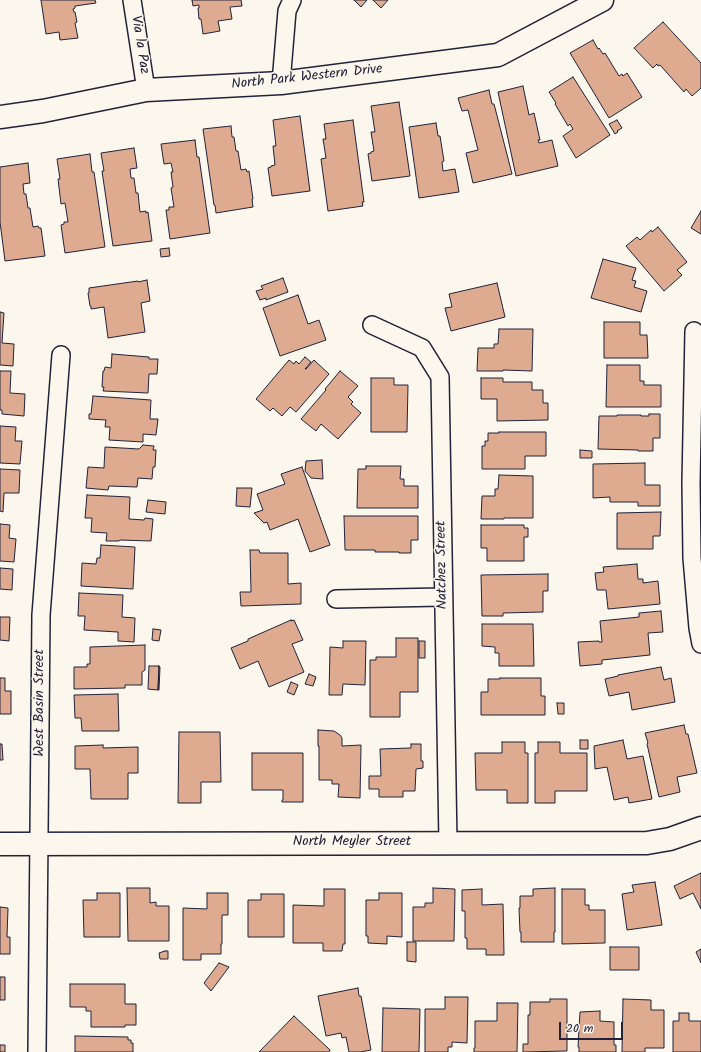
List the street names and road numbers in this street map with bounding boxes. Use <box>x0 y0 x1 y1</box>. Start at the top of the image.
street label: Via la Paz <box>126 15 152 75</box>
street label: North Park Western Drive <box>231 62 383 94</box>
street label: Natchez Street <box>434 520 452 610</box>
street label: West Basin Street <box>33 649 49 757</box>
street label: North Meyler Street <box>293 835 411 851</box>

